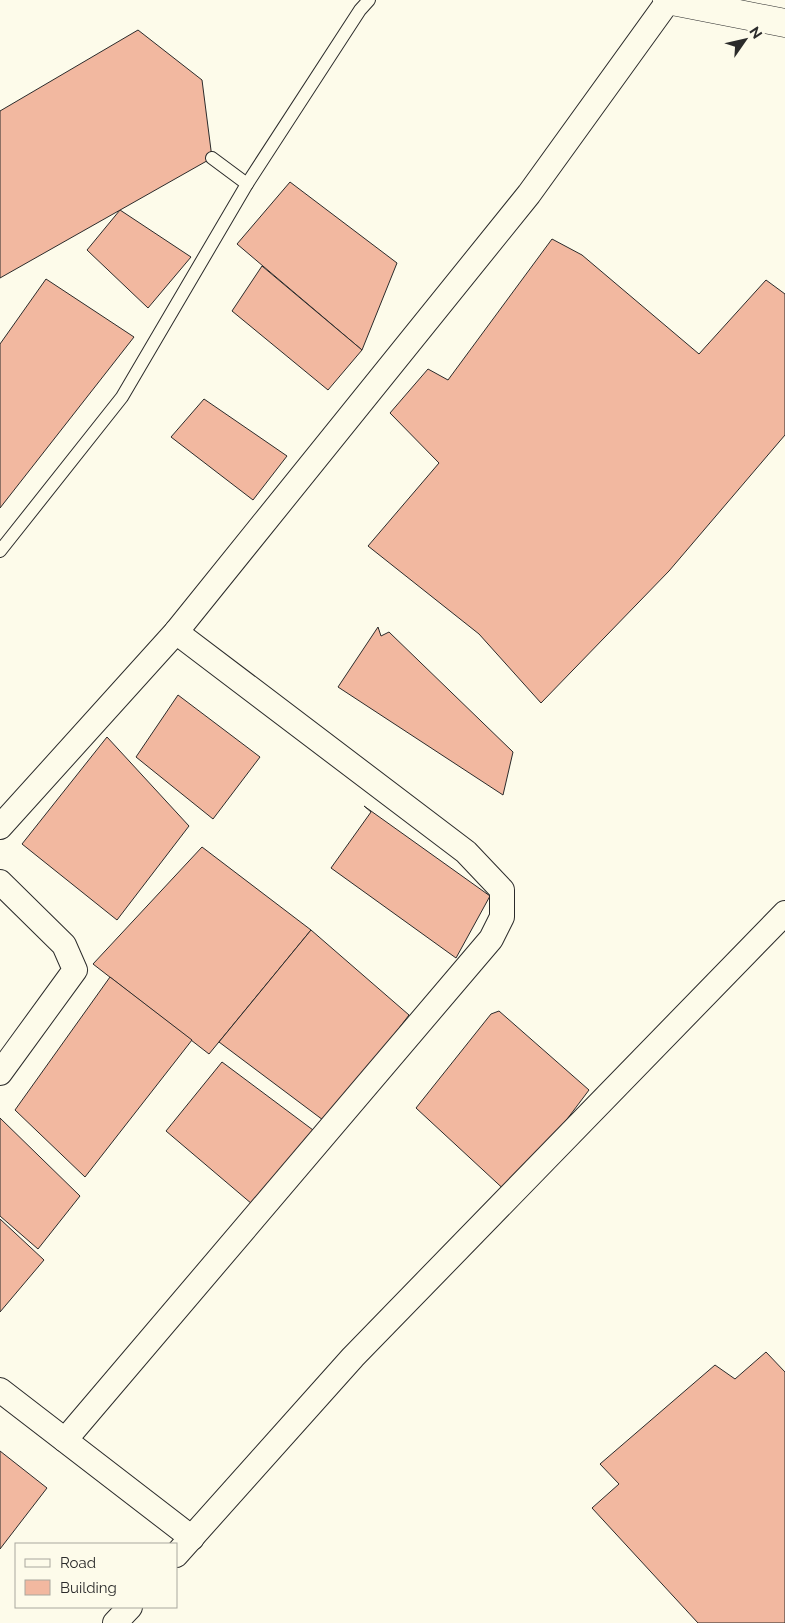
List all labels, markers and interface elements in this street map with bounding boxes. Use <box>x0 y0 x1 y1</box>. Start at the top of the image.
north arrow <box>720 15 770 65</box>
text: N <box>746 24 765 42</box>
legend <box>15 1543 178 1608</box>
text: Road <box>60 1554 96 1572</box>
text: Building <box>60 1579 117 1597</box>

